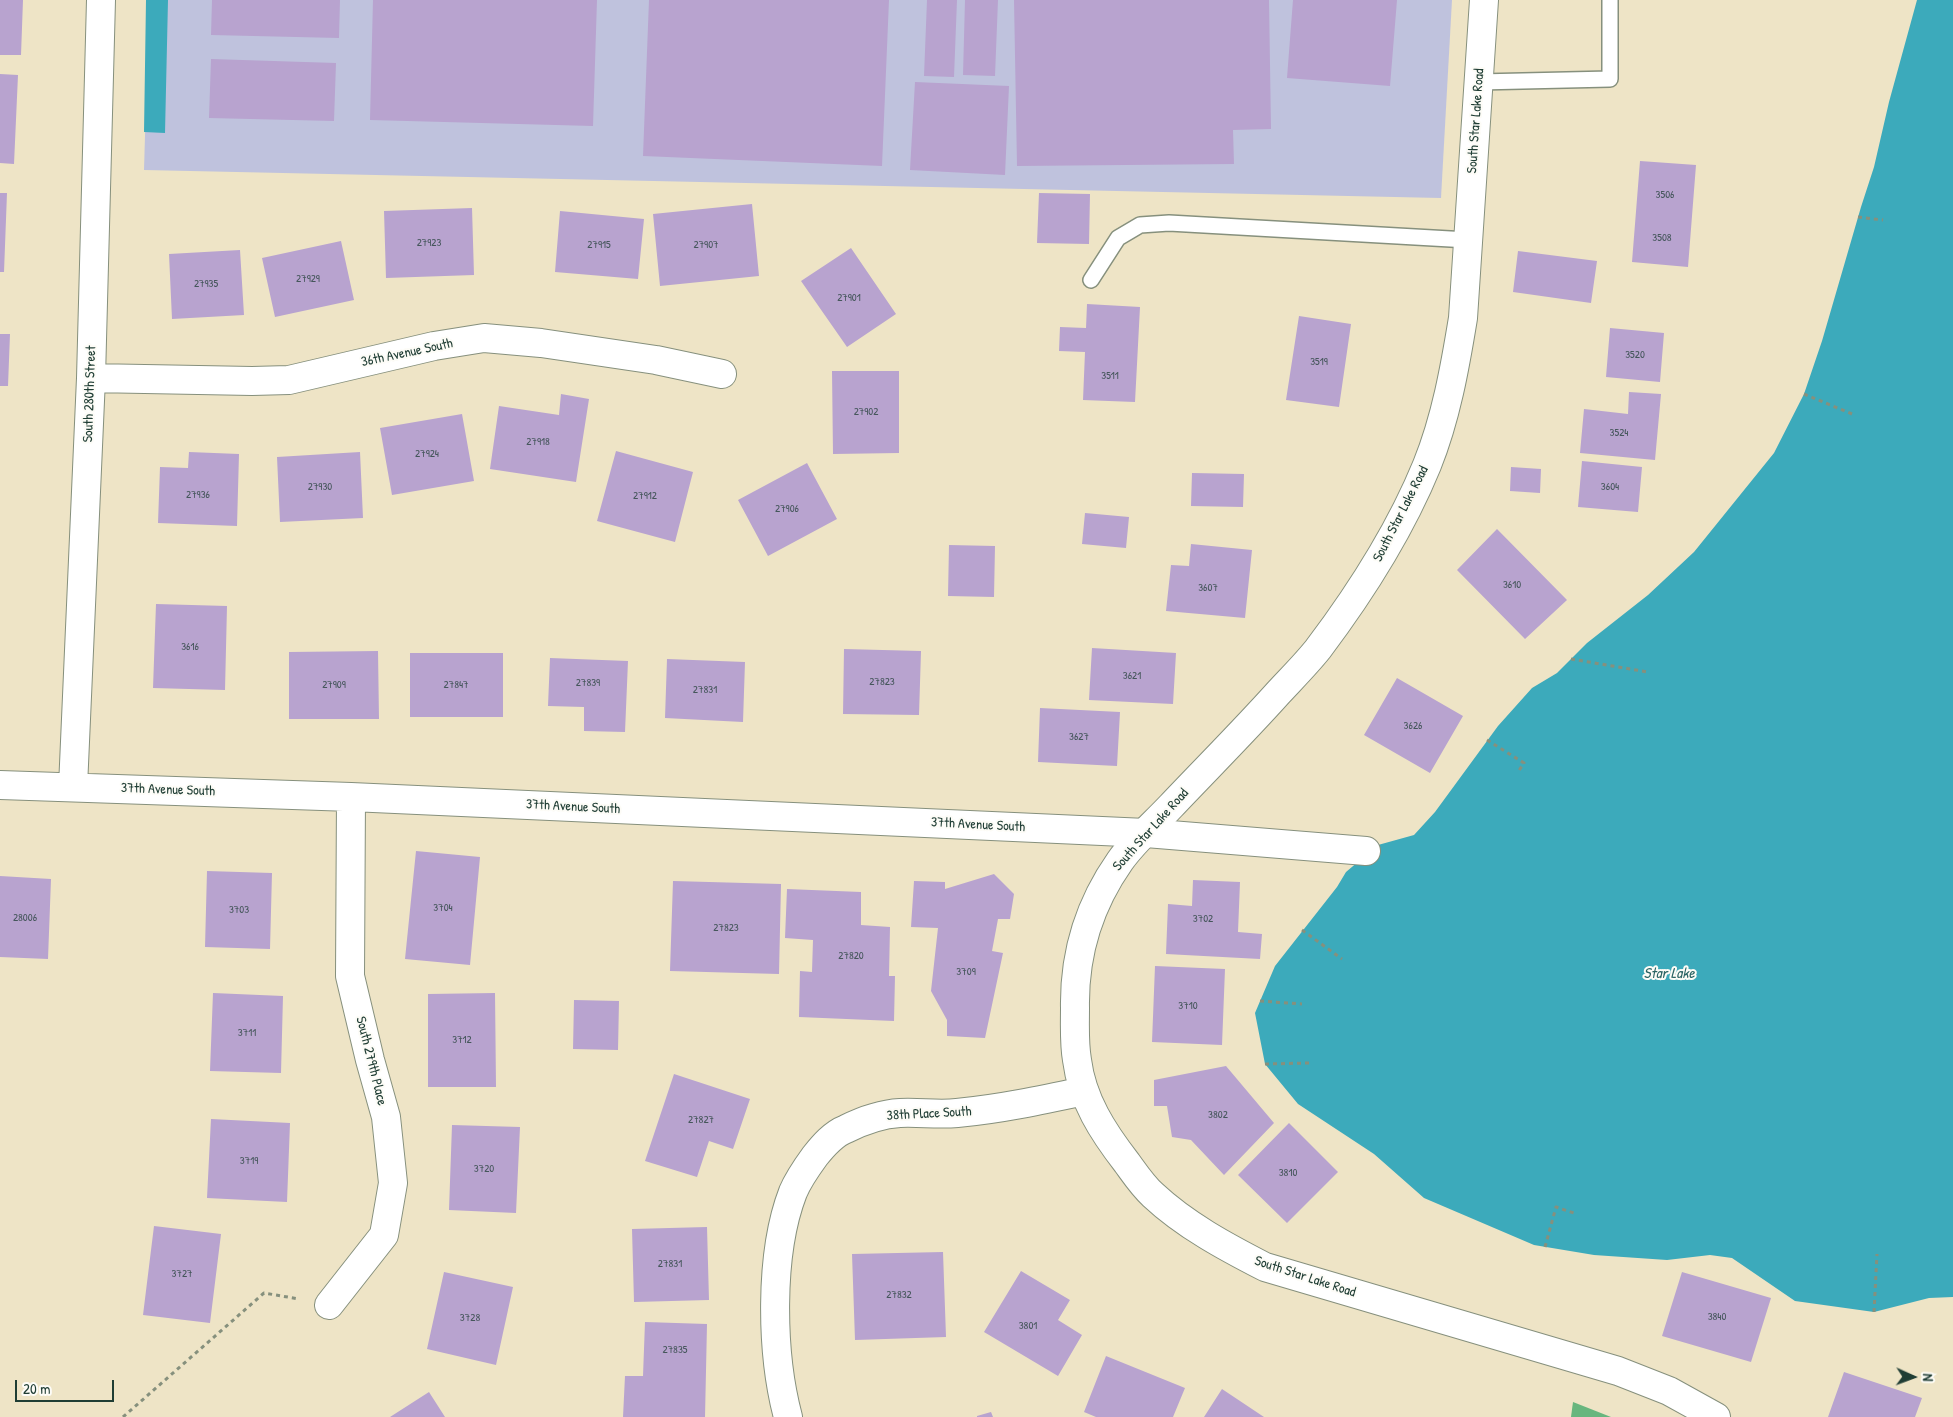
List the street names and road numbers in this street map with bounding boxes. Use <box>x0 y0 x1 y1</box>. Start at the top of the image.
street label: South Star Lake Road <box>1464 68 1488 174</box>
street label: 36th Avenue South <box>360 335 454 371</box>
street label: South 280th Street <box>80 345 100 443</box>
street label: South Star Lake Road <box>1370 463 1432 565</box>
street label: 37th Avenue South <box>121 780 215 800</box>
street label: South Star Lake Road <box>1110 785 1192 875</box>
street label: 37th Avenue South <box>526 796 620 818</box>
street label: 37th Avenue South <box>931 814 1025 836</box>
street label: South 279th Place <box>352 1015 390 1107</box>
street label: 38th Place South <box>886 1103 972 1125</box>
street label: South Star Lake Road <box>1252 1253 1358 1301</box>

